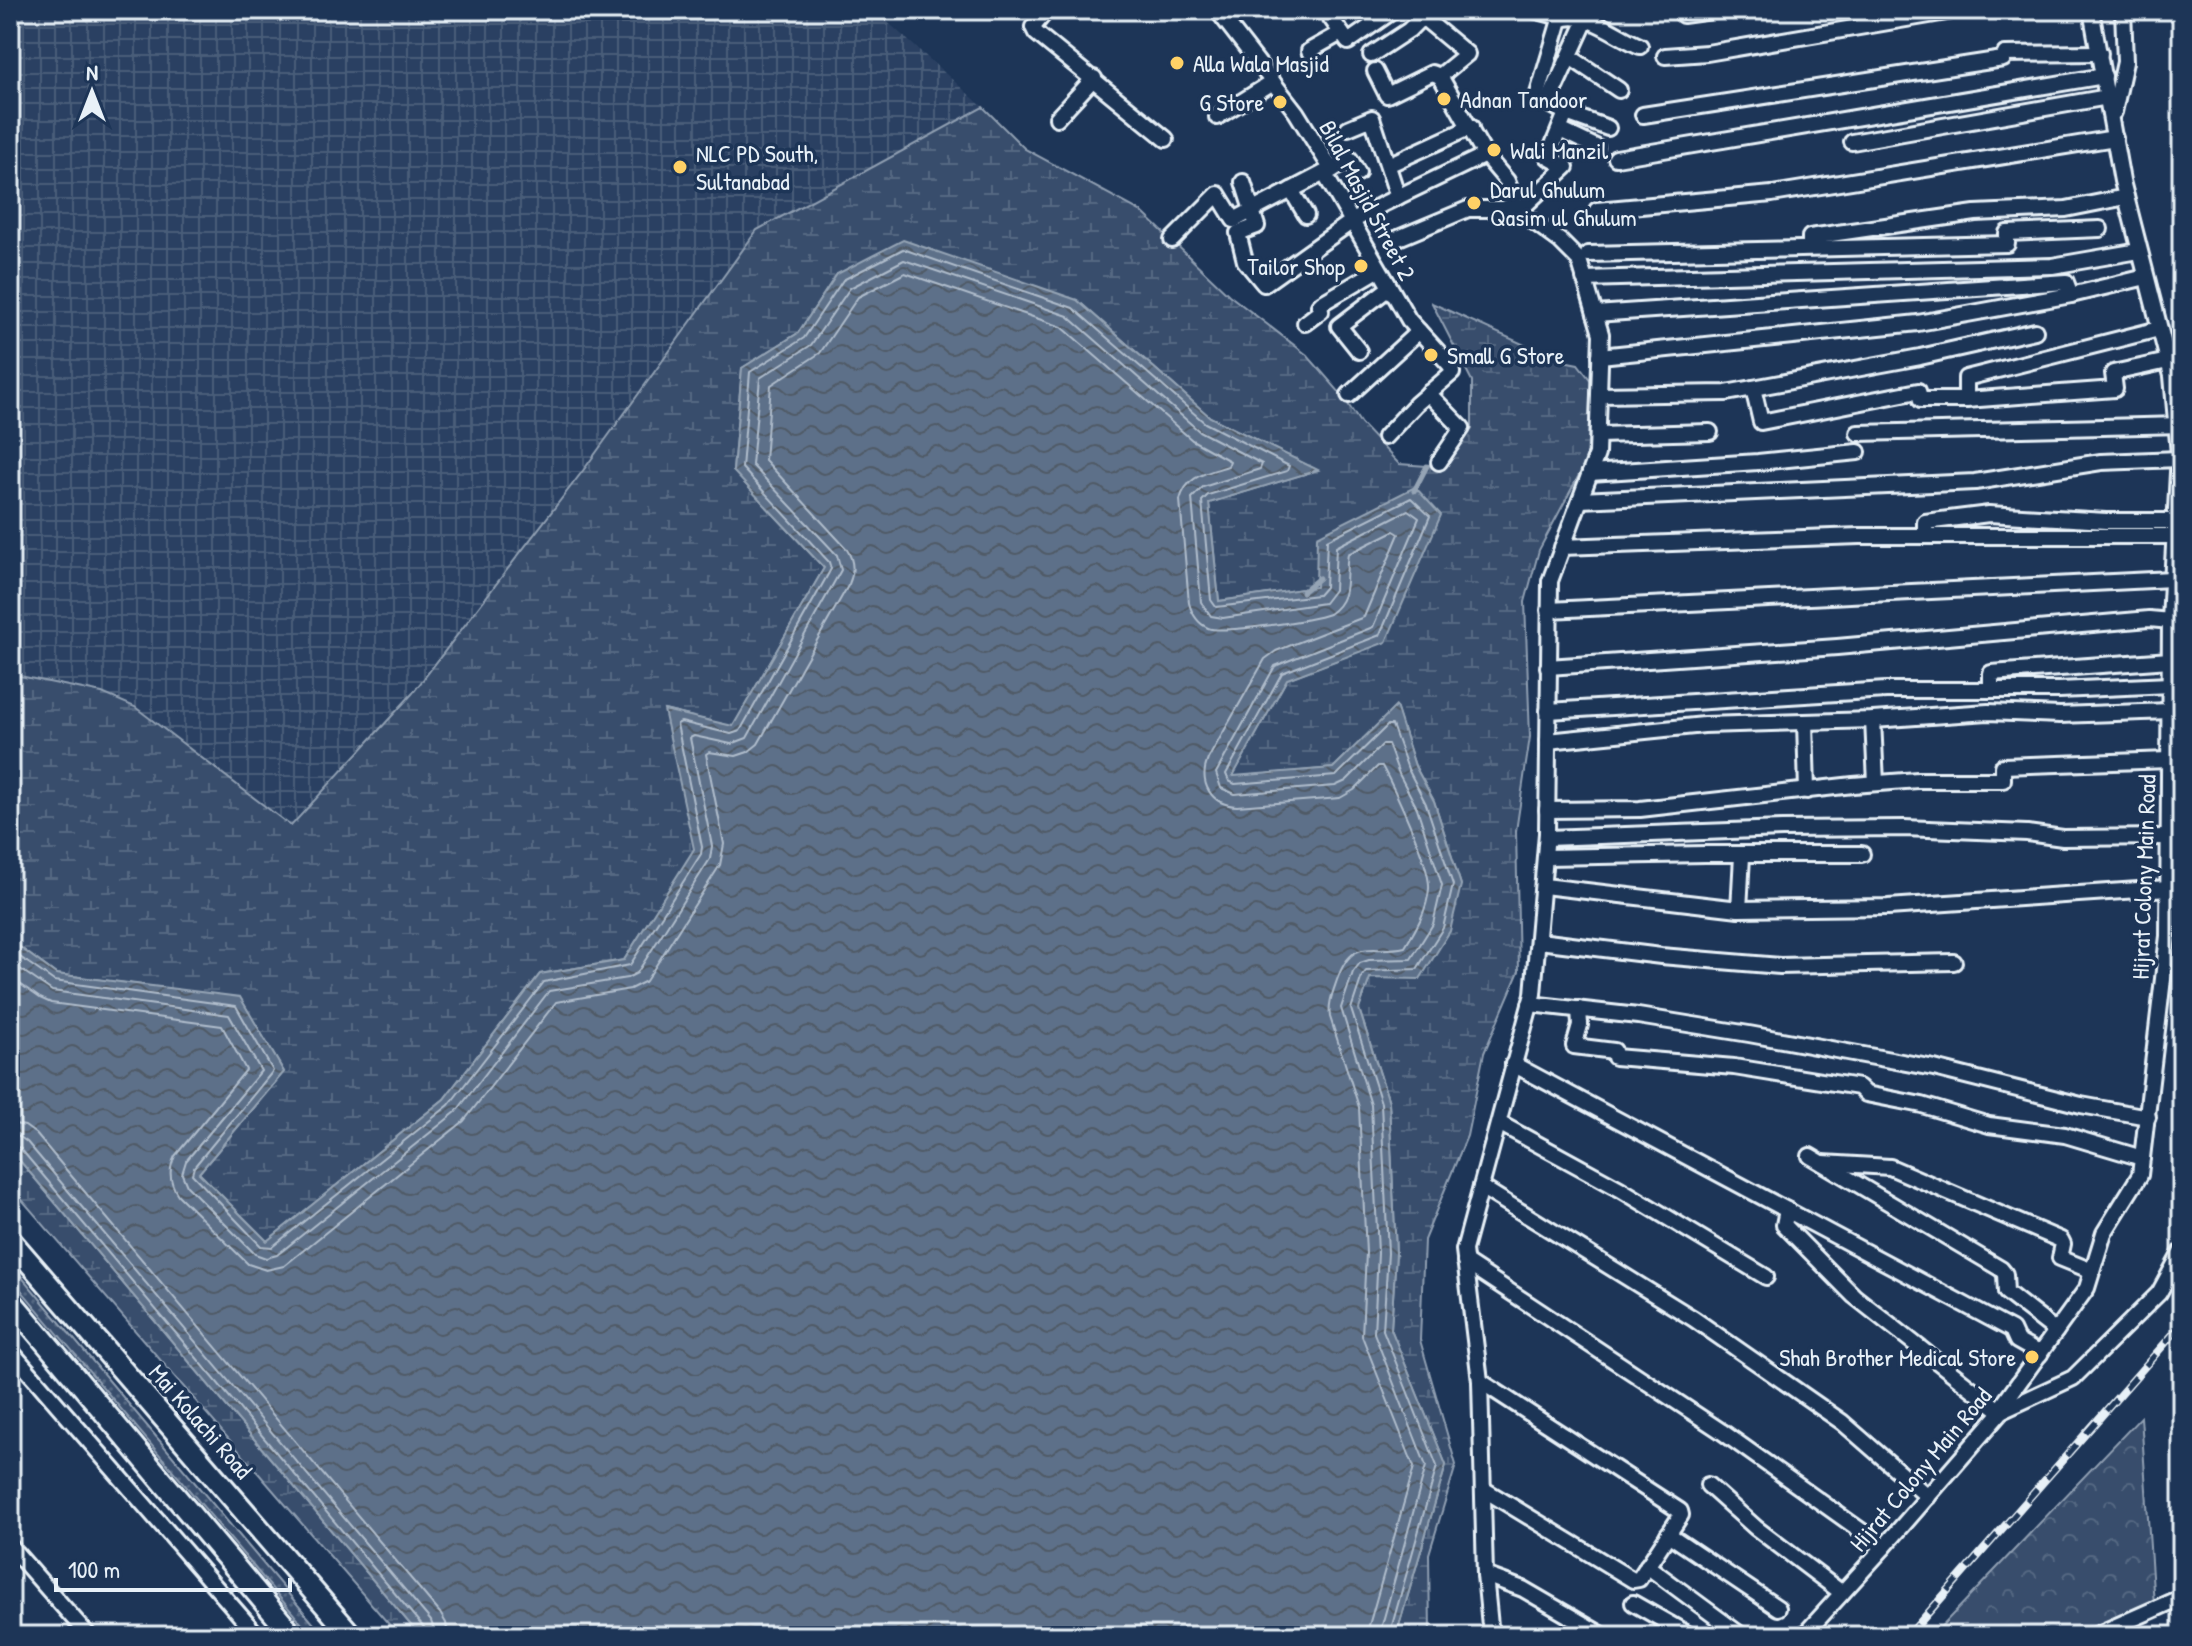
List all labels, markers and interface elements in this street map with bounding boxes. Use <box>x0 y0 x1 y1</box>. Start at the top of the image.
place label: Alla Wala Masjid <box>1193 47 1329 79</box>
north arrow <box>52 52 132 132</box>
marker: Alla Wala Masjid <box>1168 54 1186 72</box>
text: N <box>86 57 98 87</box>
place label: Adnan Tandoor <box>1460 83 1587 115</box>
place label: G Store <box>1199 86 1264 118</box>
marker: Adnan Tandoor <box>1435 90 1453 108</box>
marker: G Store <box>1271 93 1289 111</box>
street label: Bilal Masjid Street 2 <box>1312 114 1424 286</box>
place label: Wali Manzil <box>1510 134 1609 166</box>
place label: NLC PD South, Sultanabad <box>696 137 818 197</box>
marker: Wali Manzil <box>1485 141 1503 159</box>
marker: NLC PD South, Sultanabad <box>671 158 689 176</box>
place label: Darul Ghulum Qasim ul Ghulum <box>1490 173 1637 233</box>
marker: Darul Ghulum Qasim ul Ghulum <box>1465 194 1483 212</box>
place label: Tailor Shop <box>1247 250 1345 282</box>
marker: Tailor Shop <box>1352 257 1370 275</box>
place label: Small G Store <box>1447 339 1565 371</box>
marker: Small G Store <box>1422 346 1440 364</box>
street label: Hijrat Colony Main Road <box>2123 774 2163 980</box>
place label: Shah Brother Medical Store <box>1779 1341 2016 1373</box>
marker: Shah Brother Medical Store <box>2023 1348 2041 1366</box>
street label: Mai Kolachi Road <box>142 1357 260 1485</box>
street label: Hijrat Colony Main Road <box>1842 1380 1998 1558</box>
scale bar <box>56 1542 290 1592</box>
text: 100 m <box>68 1553 120 1585</box>

